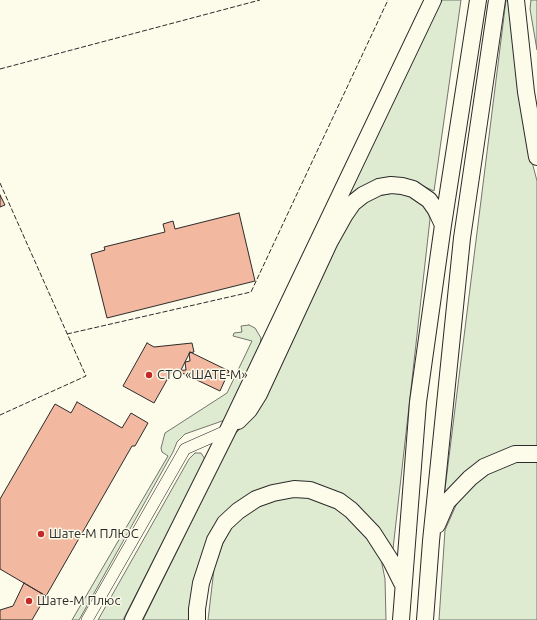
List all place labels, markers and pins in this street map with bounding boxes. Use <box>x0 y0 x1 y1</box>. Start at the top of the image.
place label: СТО «ШАТЕ-М» <box>157 367 247 383</box>
marker: СТО «ШАТЕ-М» <box>144 370 154 380</box>
place label: Шате-М ПЛЮС <box>49 526 139 542</box>
marker: Шате-М ПЛЮС <box>36 529 46 539</box>
place label: Шате-М Плюс <box>37 593 120 609</box>
marker: Шате-М Плюс <box>24 596 34 606</box>

